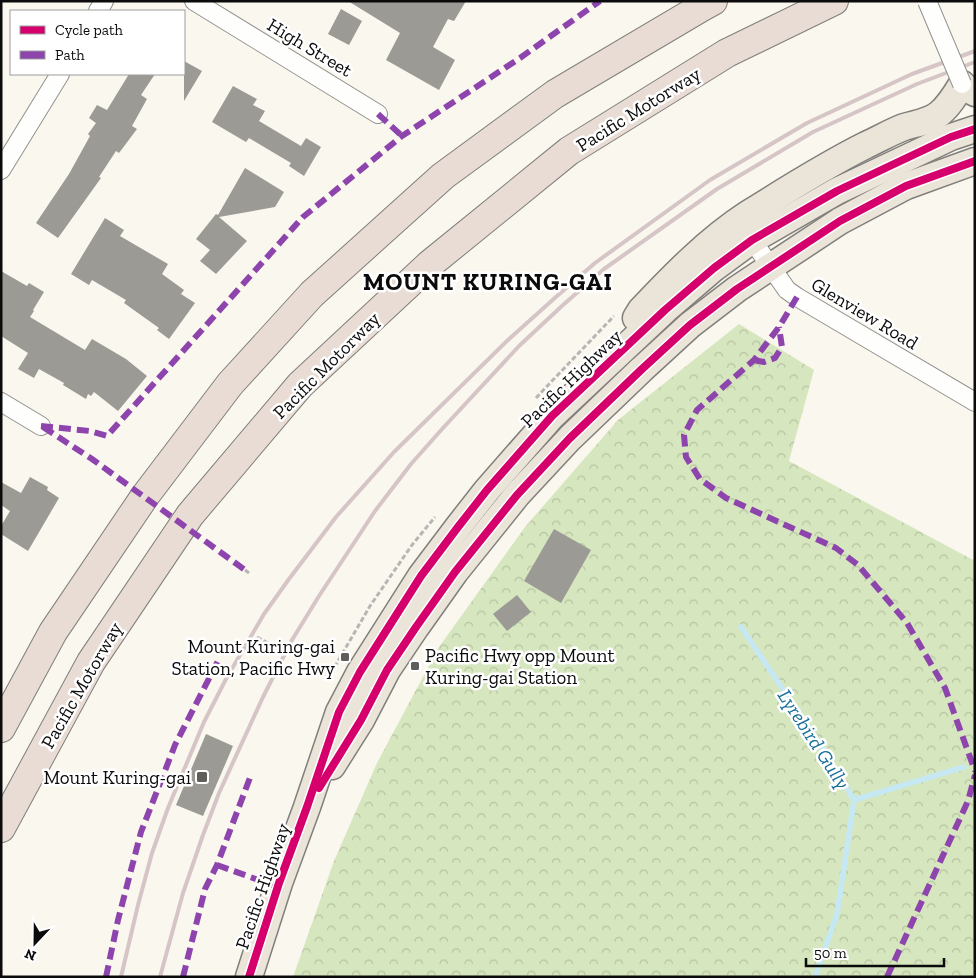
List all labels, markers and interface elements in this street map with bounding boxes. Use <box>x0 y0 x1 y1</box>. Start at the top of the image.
legend <box>10 10 185 75</box>
street label: High Street <box>263 13 356 82</box>
text: Cycle path <box>55 21 124 39</box>
text: Path <box>55 46 85 64</box>
street label: Pacific Motorway <box>572 62 705 157</box>
district label: MOUNT KURING-GAI <box>363 267 613 296</box>
street label: Glenview Road <box>807 273 923 355</box>
street label: Pacific Motorway <box>268 307 385 424</box>
street label: Pacific Highway <box>516 324 627 432</box>
street label: Pacific Motorway <box>36 618 127 752</box>
place label: Mount Kuring-gai Station, Pacific Hwy <box>172 635 335 680</box>
place label: Pacific Hwy opp Mount Kuring-gai Station <box>425 644 614 689</box>
marker: Mount Kuring-gai Station, Pacific Hwy <box>339 651 351 663</box>
marker: Pacific Hwy opp Mount Kuring-gai Station <box>409 660 421 672</box>
water label: Lyrebird Gully <box>773 685 855 793</box>
place label: Mount Kuring-gai <box>43 766 191 789</box>
marker: Mount Kuring-gai <box>195 770 209 784</box>
street label: Pacific Highway <box>230 820 295 952</box>
north arrow <box>10 918 60 968</box>
scale bar <box>806 936 944 968</box>
text: 50 m <box>814 944 847 962</box>
text: N <box>22 945 38 964</box>

